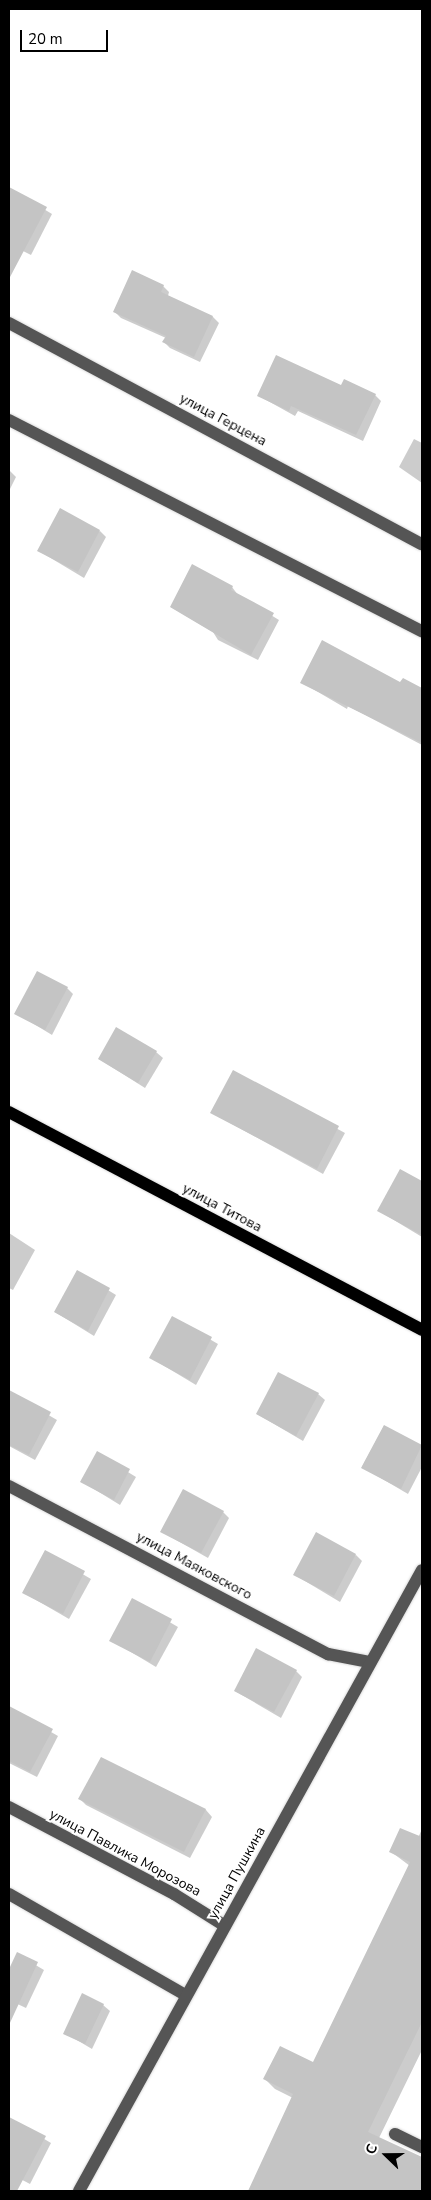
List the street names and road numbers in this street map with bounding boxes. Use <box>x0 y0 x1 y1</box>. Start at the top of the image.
street label: улица Герцена <box>177 390 269 450</box>
street label: улица Титова <box>179 1180 265 1236</box>
street label: улица Маяковского <box>133 1528 255 1604</box>
street label: улица Павлика Морозова <box>46 1806 204 1900</box>
street label: улица Пушкина <box>205 1824 269 1922</box>

